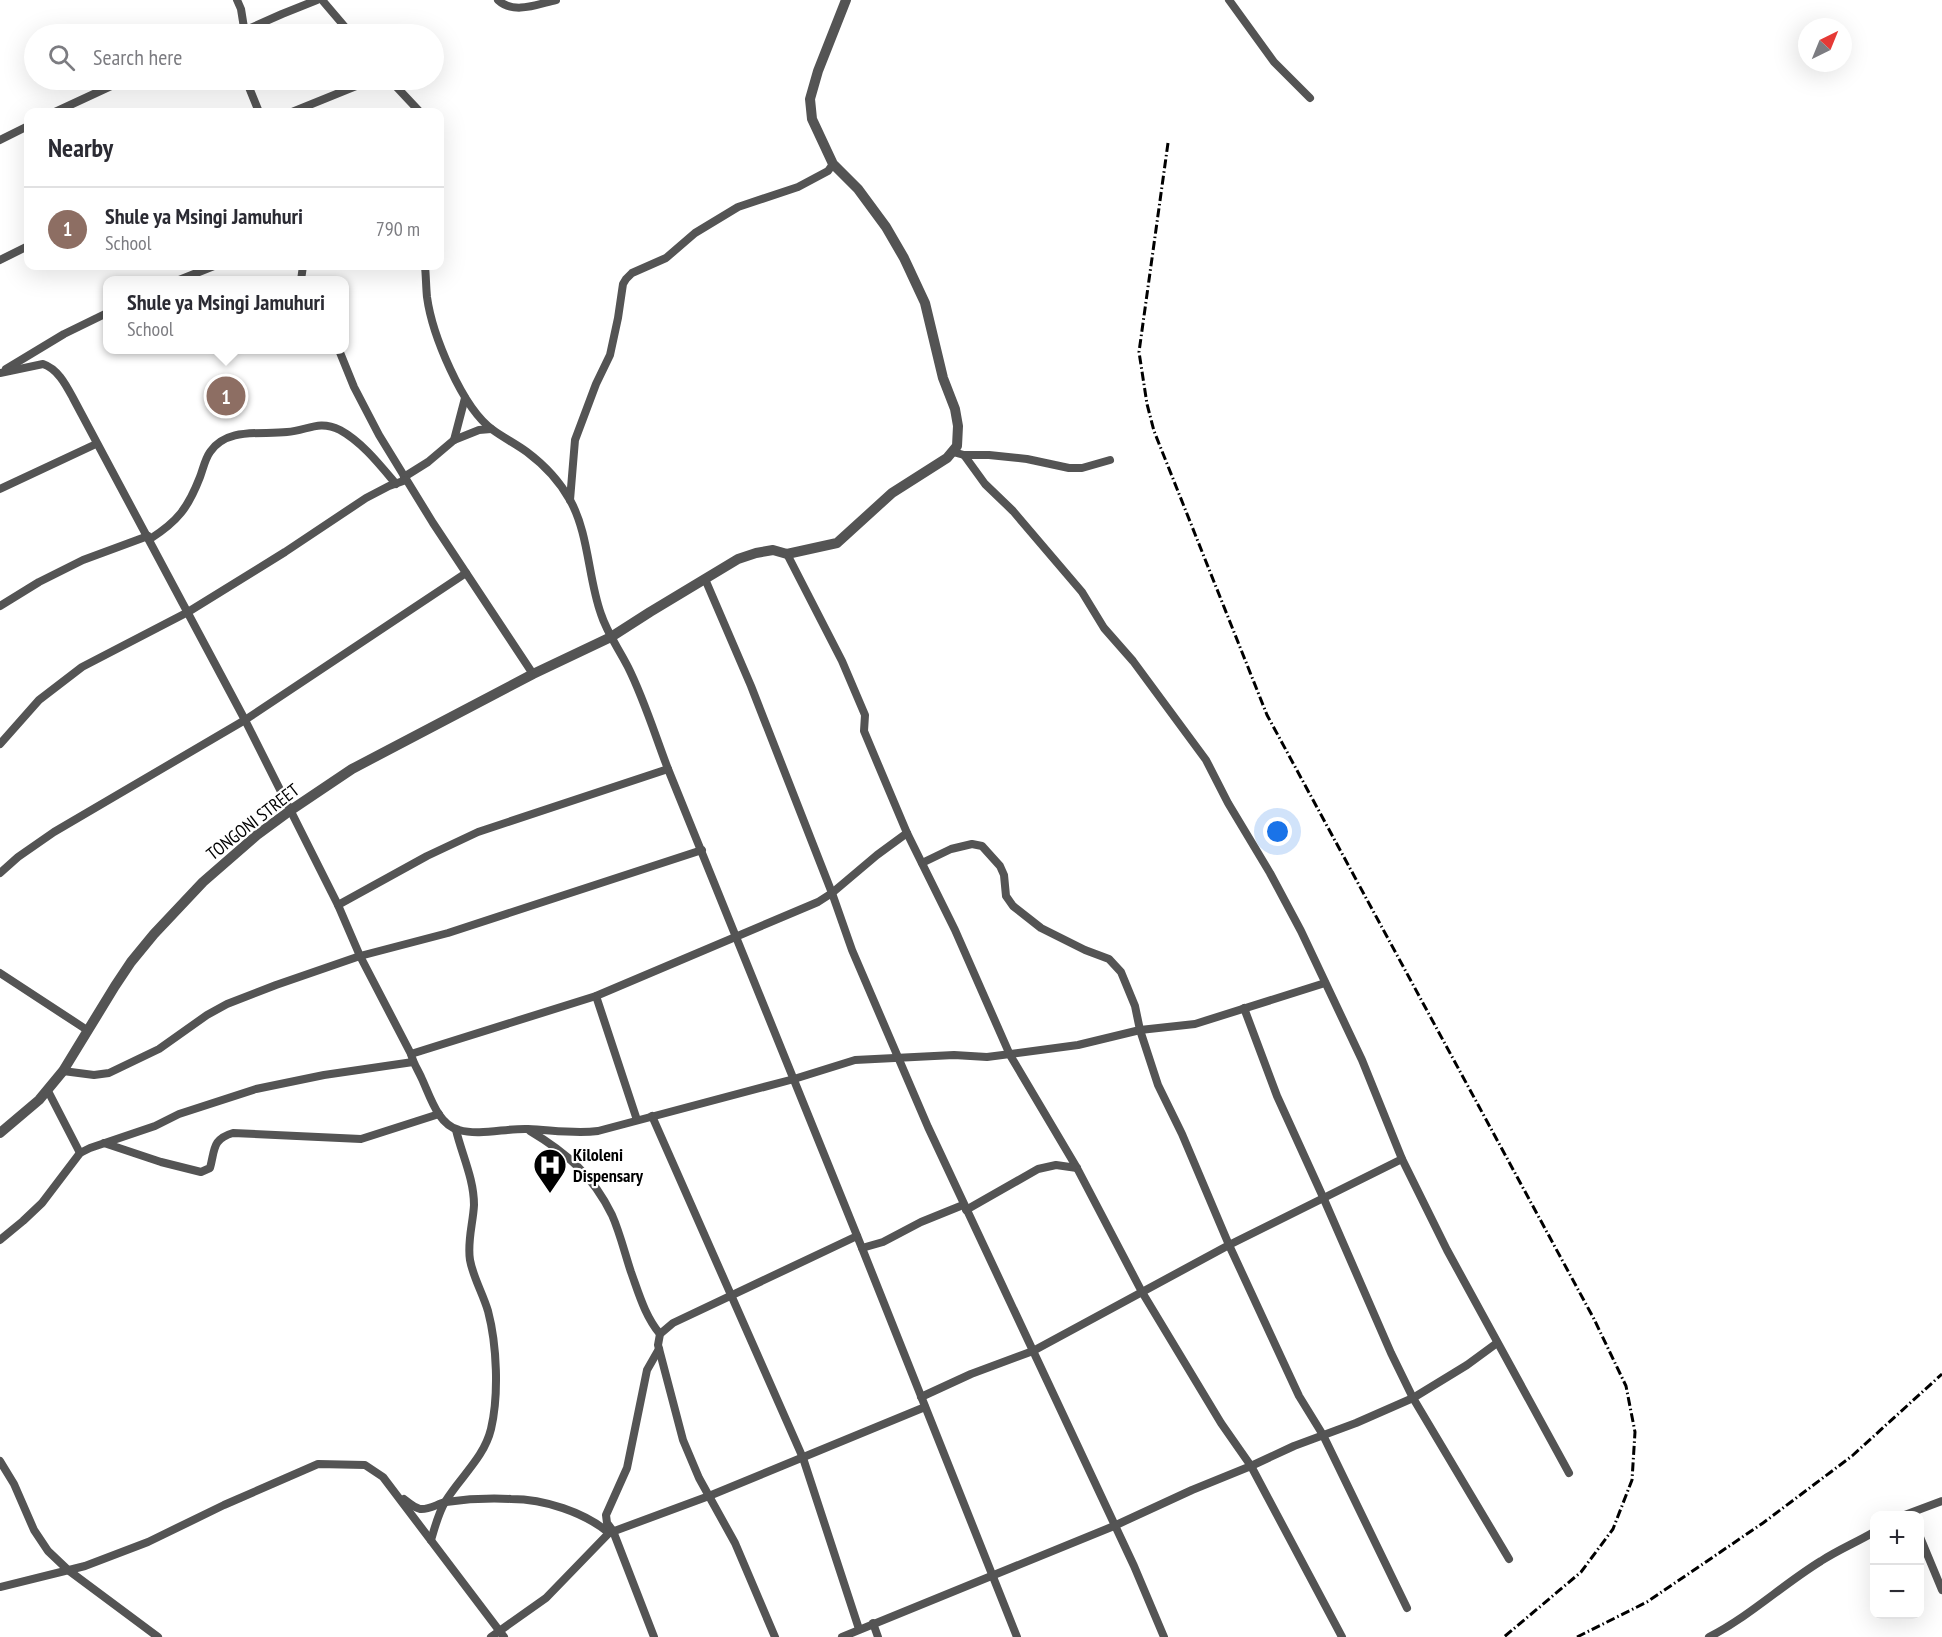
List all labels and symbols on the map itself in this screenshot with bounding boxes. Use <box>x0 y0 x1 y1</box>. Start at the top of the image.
north arrow <box>1798 18 1852 72</box>
pin: 1 <box>206 374 246 418</box>
street label: TONGONI STREET <box>202 778 304 865</box>
your location <box>1263 817 1292 846</box>
place label: Kiloleni Dispensary <box>573 1143 644 1187</box>
hospital icon: Kiloleni Dispensary <box>532 1147 568 1194</box>

